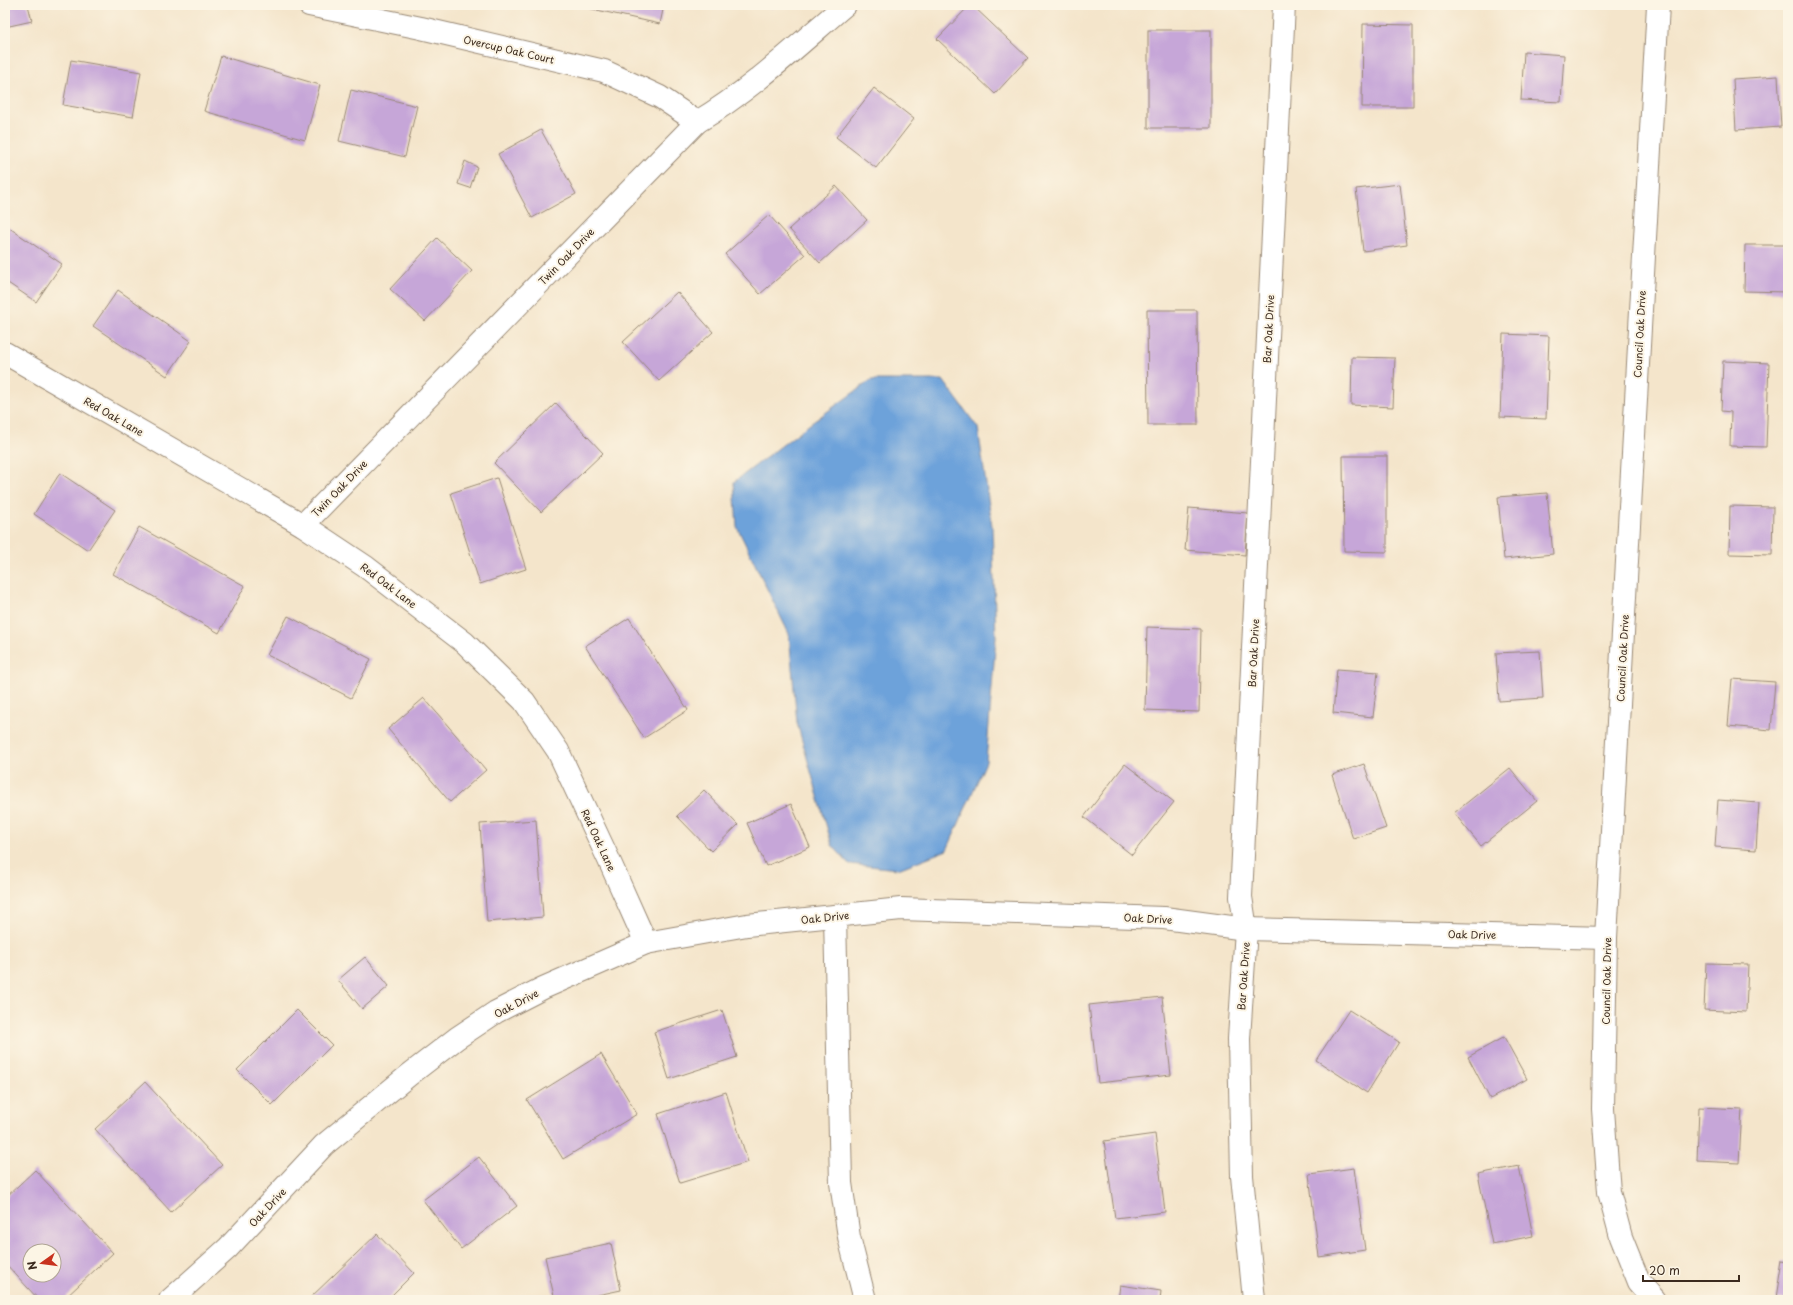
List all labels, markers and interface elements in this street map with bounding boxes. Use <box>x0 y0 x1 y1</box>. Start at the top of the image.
street label: Overcup Oak Court <box>462 31 556 67</box>
street label: Twin Oak Drive <box>535 224 598 288</box>
street label: Council Oak Drive <box>1629 289 1649 378</box>
street label: Bar Oak Drive <box>1259 294 1277 364</box>
street label: Red Oak Lane <box>81 393 147 439</box>
street label: Twin Oak Drive <box>308 456 371 520</box>
street label: Red Oak Lane <box>358 559 421 611</box>
street label: Council Oak Drive <box>1612 613 1632 702</box>
street label: Bar Oak Drive <box>1244 618 1262 688</box>
street label: Red Oak Lane <box>578 806 620 874</box>
street label: Oak Drive <box>800 907 850 927</box>
street label: Oak Drive <box>1123 909 1173 927</box>
street label: Oak Drive <box>1448 926 1496 942</box>
street label: Council Oak Drive <box>1598 937 1614 1025</box>
street label: Bar Oak Drive <box>1233 941 1253 1011</box>
street label: Oak Drive <box>491 985 541 1021</box>
street label: Oak Drive <box>245 1184 289 1230</box>
north arrow <box>22 1243 62 1283</box>
scale bar <box>1643 1257 1739 1283</box>
text: N <box>22 1259 41 1272</box>
text: 20 m <box>1649 1261 1680 1279</box>

